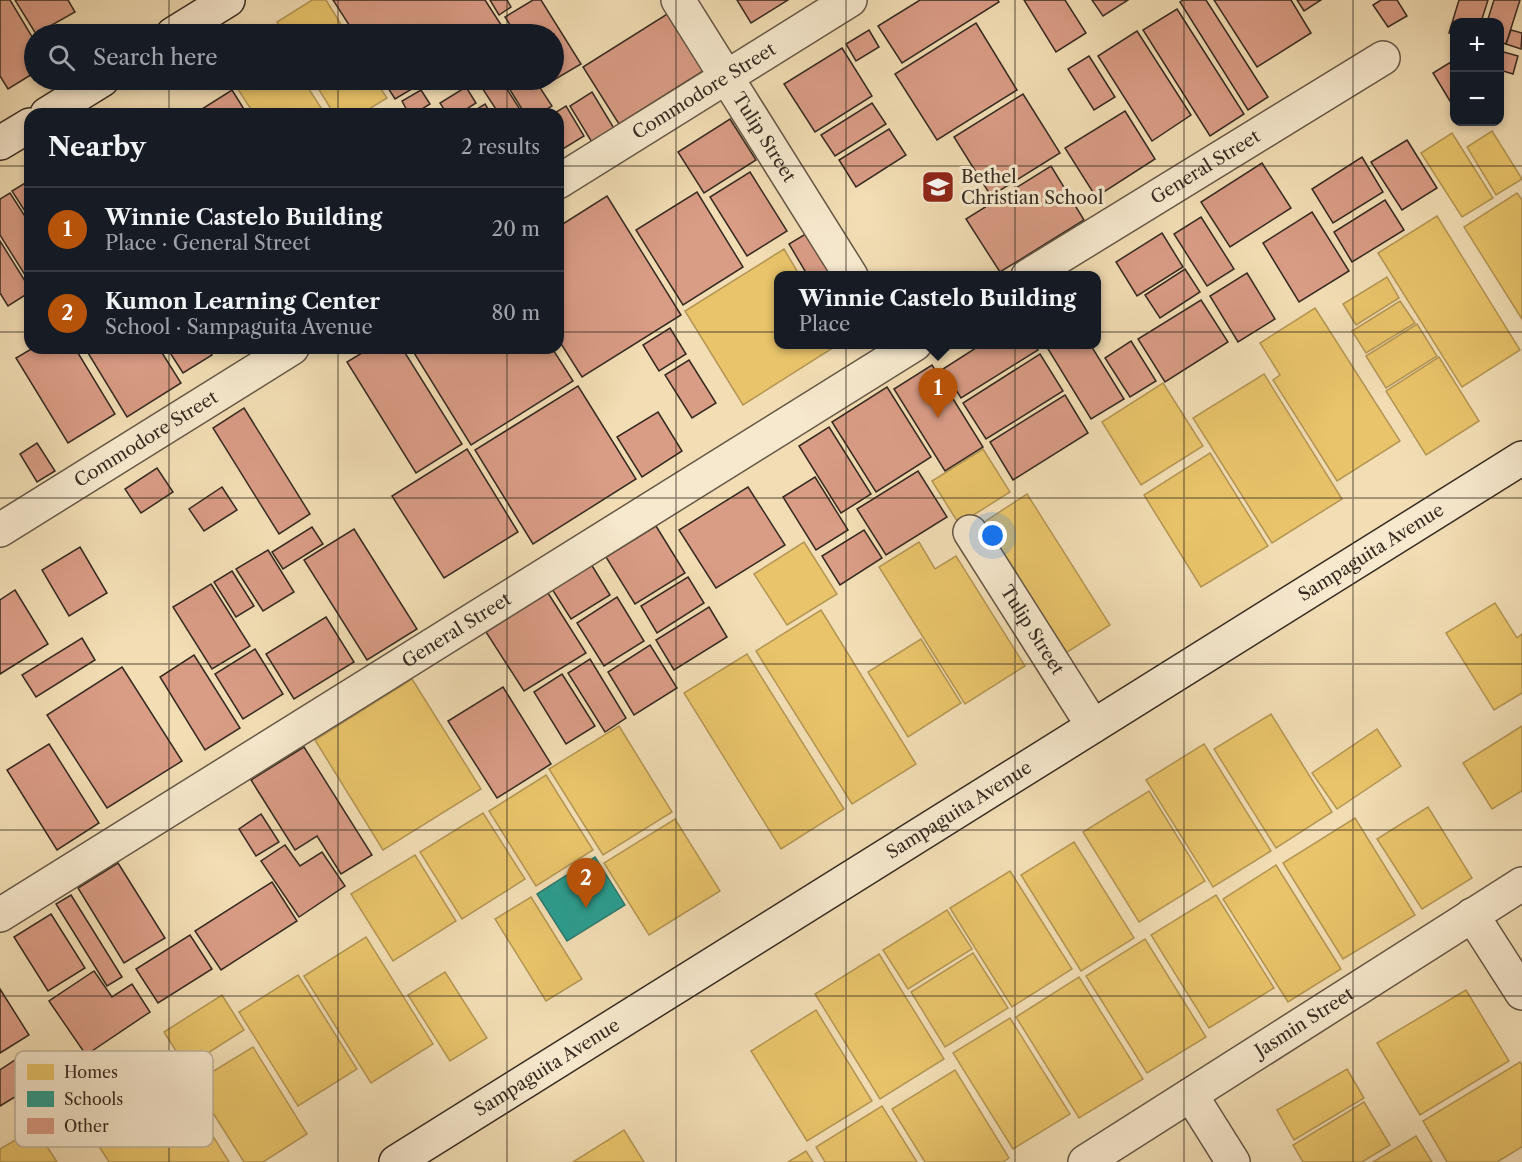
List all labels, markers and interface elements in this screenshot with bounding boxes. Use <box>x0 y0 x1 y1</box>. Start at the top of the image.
map controls <box>1450 18 1504 126</box>
button: + <box>1450 18 1504 72</box>
search box <box>24 24 564 90</box>
street label: Commodore Street <box>628 38 780 144</box>
icon: search <box>45 41 78 74</box>
text: Search here <box>93 44 218 71</box>
button: − <box>1450 72 1504 126</box>
street label: Tulip Street <box>728 88 801 187</box>
street label: General Street <box>1147 125 1264 209</box>
text: Nearby <box>48 131 146 163</box>
text: 2 results <box>461 135 540 159</box>
place label: Bethel Christian School <box>961 166 1103 209</box>
school or university icon: Bethel Christian School <box>920 169 956 205</box>
text: Winnie Castelo Building <box>105 204 382 231</box>
text: 1 <box>63 217 72 241</box>
text: 20 m <box>492 217 540 241</box>
text: Place · General Street <box>105 231 311 255</box>
popup <box>774 271 1101 349</box>
text: Winnie Castelo Building <box>799 285 1076 312</box>
text: Kumon Learning Center <box>105 288 380 315</box>
text: 2 <box>62 301 73 325</box>
text: 80 m <box>492 301 540 325</box>
text: Place <box>799 312 850 336</box>
text: School · Sampaguita Avenue <box>105 315 373 339</box>
pin: 1 <box>918 368 958 418</box>
street label: Commodore Street <box>70 386 222 492</box>
street label: Sampaguita Avenue <box>1294 499 1448 606</box>
your location <box>978 521 1007 550</box>
street label: Tulip Street <box>996 581 1069 679</box>
street label: General Street <box>398 588 515 672</box>
street label: Sampaguita Avenue <box>882 756 1036 864</box>
pin: 2 <box>566 858 606 908</box>
street label: Jasmin Street <box>1248 983 1358 1064</box>
street label: Sampaguita Avenue <box>470 1014 624 1121</box>
legend <box>15 1051 213 1147</box>
text: Homes <box>64 1062 118 1082</box>
text: Schools <box>64 1089 123 1109</box>
text: Other <box>64 1116 109 1136</box>

